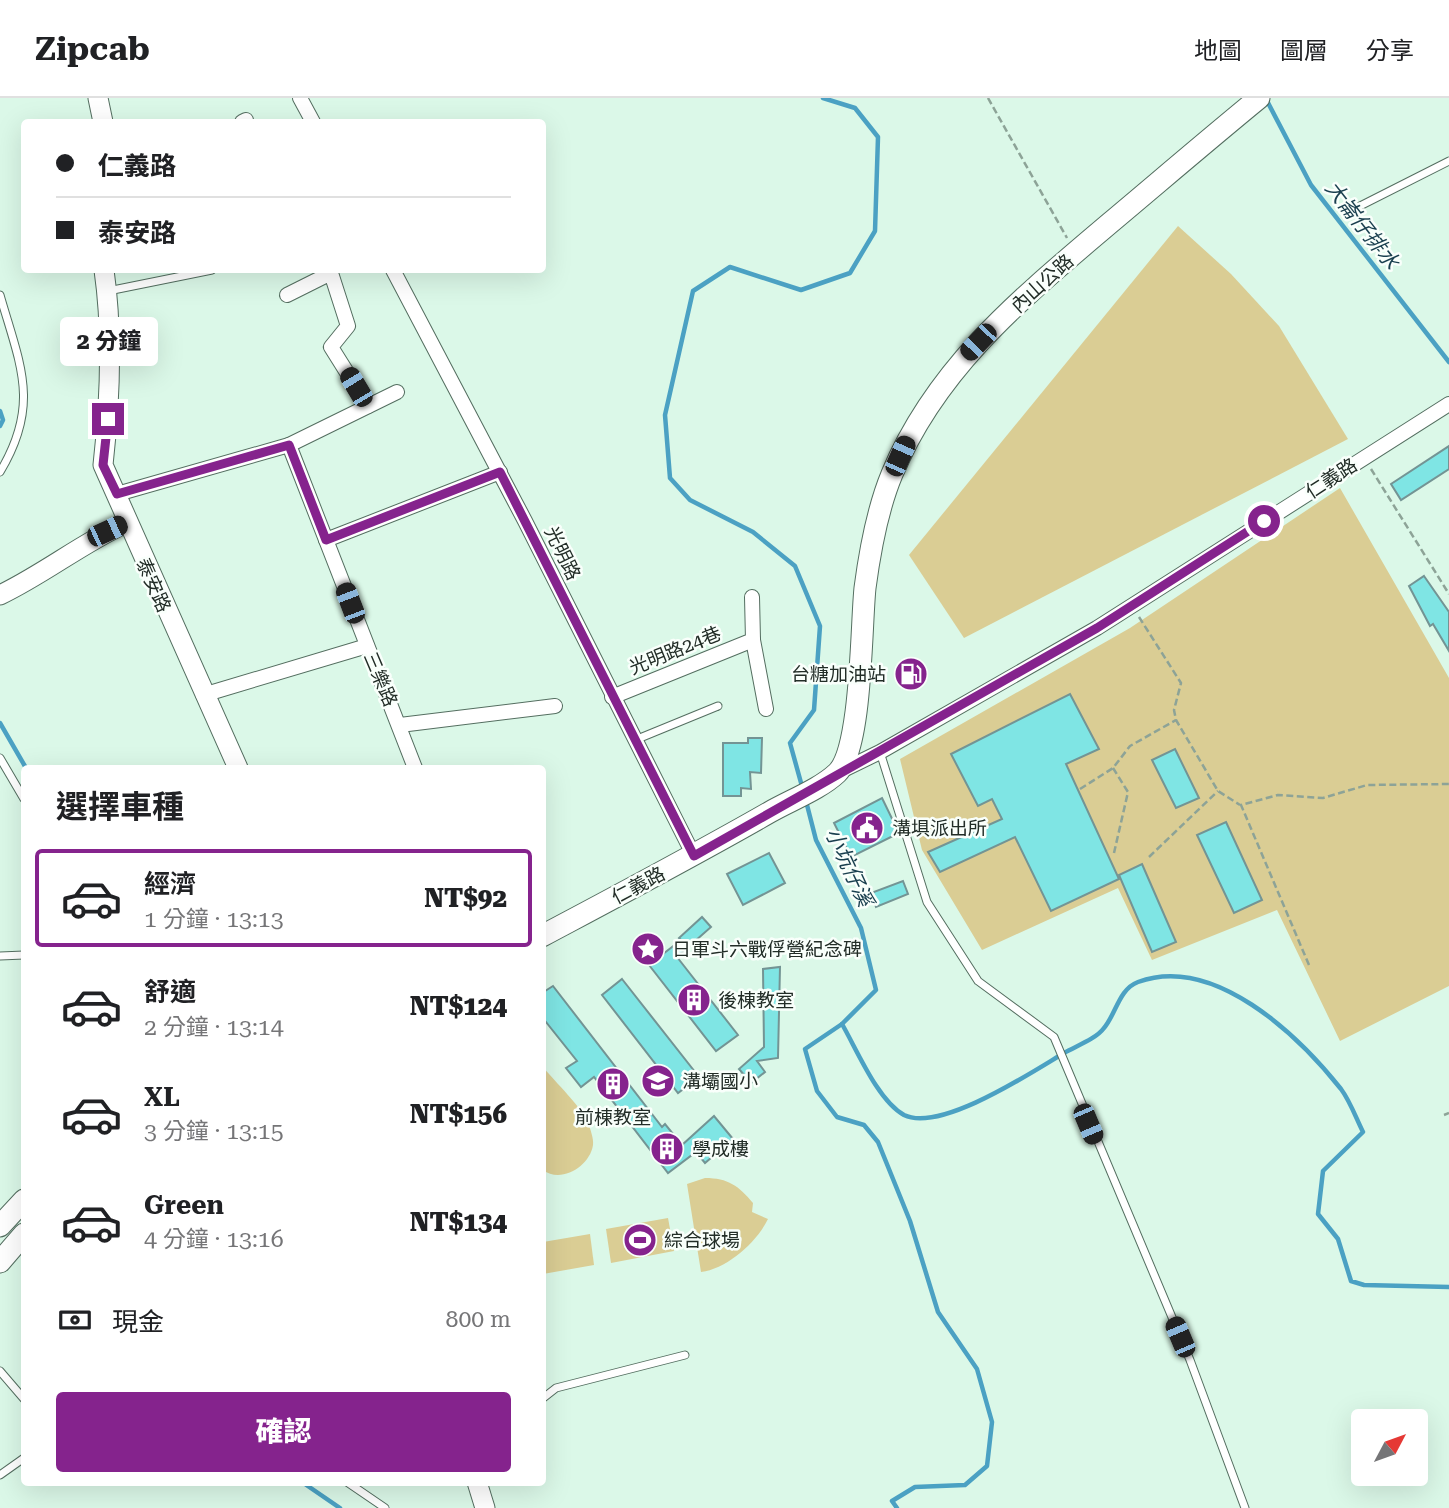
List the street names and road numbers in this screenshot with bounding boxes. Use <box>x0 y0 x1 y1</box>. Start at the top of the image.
street label: 內山公路 <box>1006 249 1078 317</box>
street label: 仁義路 <box>1301 453 1361 504</box>
street label: 光明路 <box>540 523 585 584</box>
street label: 泰安路 <box>131 554 176 616</box>
street label: 光明路24巷 <box>626 622 725 679</box>
street label: 三樂路 <box>359 648 402 710</box>
street label: 仁義路 <box>608 862 669 909</box>

